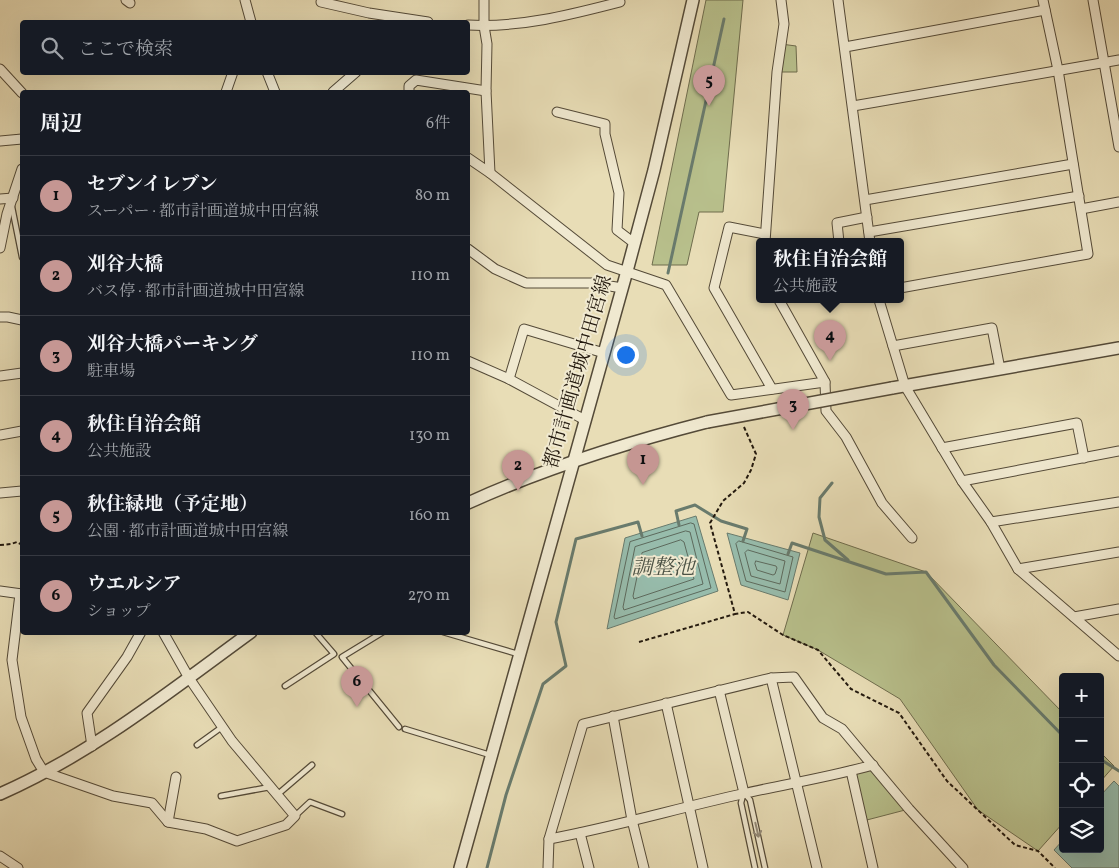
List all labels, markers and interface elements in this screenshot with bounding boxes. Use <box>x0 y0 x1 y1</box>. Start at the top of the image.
search box <box>20 20 470 75</box>
icon: search <box>38 34 66 62</box>
text: ここで検索 <box>78 37 173 63</box>
pin: 5 <box>693 65 725 106</box>
text: 周辺 <box>40 110 82 139</box>
text: 6件 <box>426 113 450 135</box>
text: セブンイレブン <box>87 172 218 198</box>
text: 1 <box>53 185 59 207</box>
text: 80 m <box>415 185 450 207</box>
text: スーパー · 都市計画道城中田宮線 <box>87 201 319 223</box>
popup <box>756 238 904 303</box>
text: 秋住自治会館 <box>773 247 887 273</box>
text: 刈谷大橋 <box>87 252 163 278</box>
text: 2 <box>52 265 60 287</box>
text: 110 m <box>411 265 450 287</box>
street label: 都市計画道城中田宮線 <box>538 272 620 472</box>
text: 公共施設 <box>773 276 837 298</box>
text: バス停 · 都市計画道城中田宮線 <box>87 281 305 303</box>
pin: 4 <box>814 320 846 361</box>
text: 刈谷大橋パーキング <box>87 332 257 358</box>
your location <box>613 342 639 368</box>
text: 3 <box>52 345 60 367</box>
text: 110 m <box>411 345 450 367</box>
text: 駐車場 <box>87 361 135 383</box>
pin: 3 <box>777 389 809 430</box>
text: 秋住自治会館 <box>87 412 201 438</box>
text: 4 <box>51 425 61 447</box>
text: 130 m <box>409 425 450 447</box>
text: 公共施設 <box>87 441 151 463</box>
pin: 1 <box>627 444 659 485</box>
pin: 2 <box>502 450 534 491</box>
text: 秋住緑地（予定地） <box>87 492 258 518</box>
text: 5 <box>52 505 60 527</box>
text: 160 m <box>409 505 450 527</box>
text: 公園 · 都市計画道城中田宮線 <box>87 521 289 543</box>
water label: 調整池 <box>632 554 696 583</box>
text: ウエルシア <box>87 572 182 598</box>
text: 6 <box>52 585 60 607</box>
text: 270 m <box>408 585 450 607</box>
text: ショップ <box>87 601 151 623</box>
pin: 6 <box>341 666 373 707</box>
map controls <box>1059 673 1104 853</box>
button: + <box>1059 673 1104 718</box>
button: − <box>1059 718 1104 763</box>
button: locate <box>1059 763 1104 808</box>
button: layers <box>1059 808 1104 853</box>
one-way arrow <box>752 821 762 837</box>

